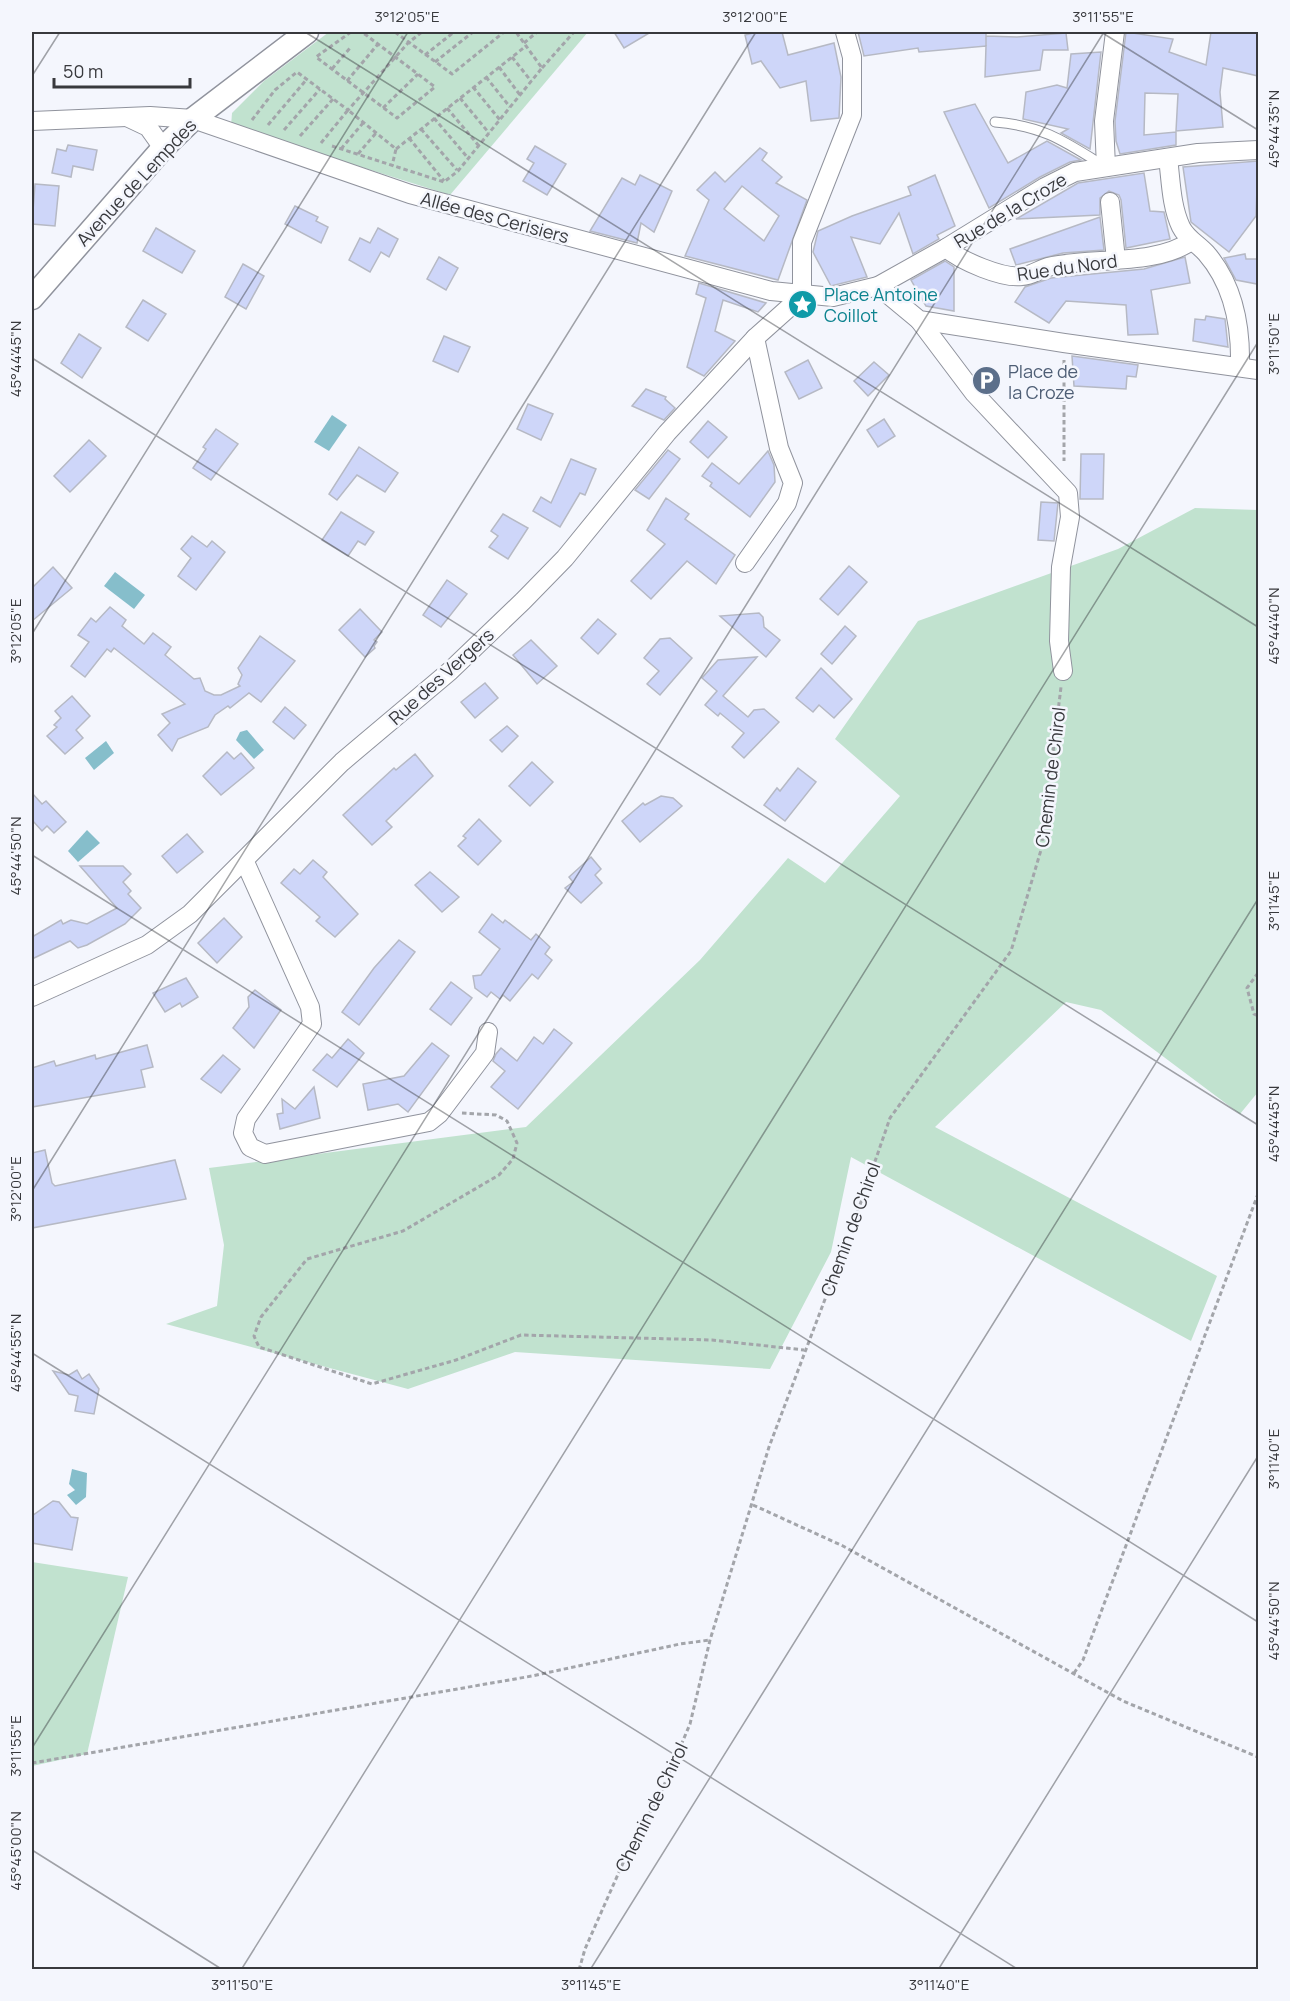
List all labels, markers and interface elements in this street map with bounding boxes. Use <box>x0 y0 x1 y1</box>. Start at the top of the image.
text: 3°12'05"E <box>375 6 439 27</box>
text: 3°12'00"E <box>722 6 788 27</box>
text: 3°11'55"E <box>1072 6 1134 27</box>
scale bar <box>54 51 190 89</box>
text: 50 m <box>63 59 103 83</box>
text: 45°44'35"N <box>1263 90 1284 168</box>
street label: Avenue de Lempdes <box>71 113 201 251</box>
street label: Rue de la Croze <box>949 167 1071 253</box>
street label: Allée des Cerisiers <box>418 186 572 248</box>
street label: Rue du Nord <box>1015 248 1119 286</box>
place label: Place Antoine Coillot <box>824 282 938 327</box>
place icon: Place Antoine Coillot <box>787 288 819 320</box>
text: 3°11'50"E <box>1263 313 1284 375</box>
text: 45°44'45"N <box>5 321 26 397</box>
place label: Place de la Croze <box>1008 359 1078 404</box>
parking icon: Place de la Croze <box>971 365 1003 397</box>
text: 45°44'40"N <box>1263 587 1284 665</box>
text: 3°12'05"E <box>5 599 26 663</box>
street label: Rue des Vergers <box>383 622 499 730</box>
street label: Chemin de Chirol <box>1029 705 1071 849</box>
text: 45°44'50"N <box>5 817 26 895</box>
text: 3°11'45"E <box>1263 871 1284 931</box>
text: 45°44'45"N <box>1263 1086 1284 1162</box>
text: 3°12'00"E <box>5 1156 26 1222</box>
street label: Chemin de Chirol <box>815 1159 885 1299</box>
text: 45°44'55"N <box>5 1314 26 1392</box>
text: 3°11'40"E <box>1263 1429 1284 1489</box>
text: 45°44'50"N <box>1263 1582 1284 1660</box>
text: 3°11'55"E <box>5 1715 26 1777</box>
street label: Chemin de Chirol <box>609 1738 693 1876</box>
text: 45°45'00"N <box>5 1811 26 1891</box>
text: 3°11'50"E <box>211 1974 273 1995</box>
text: 3°11'45"E <box>561 1974 621 1995</box>
text: 3°11'40"E <box>909 1974 969 1995</box>

